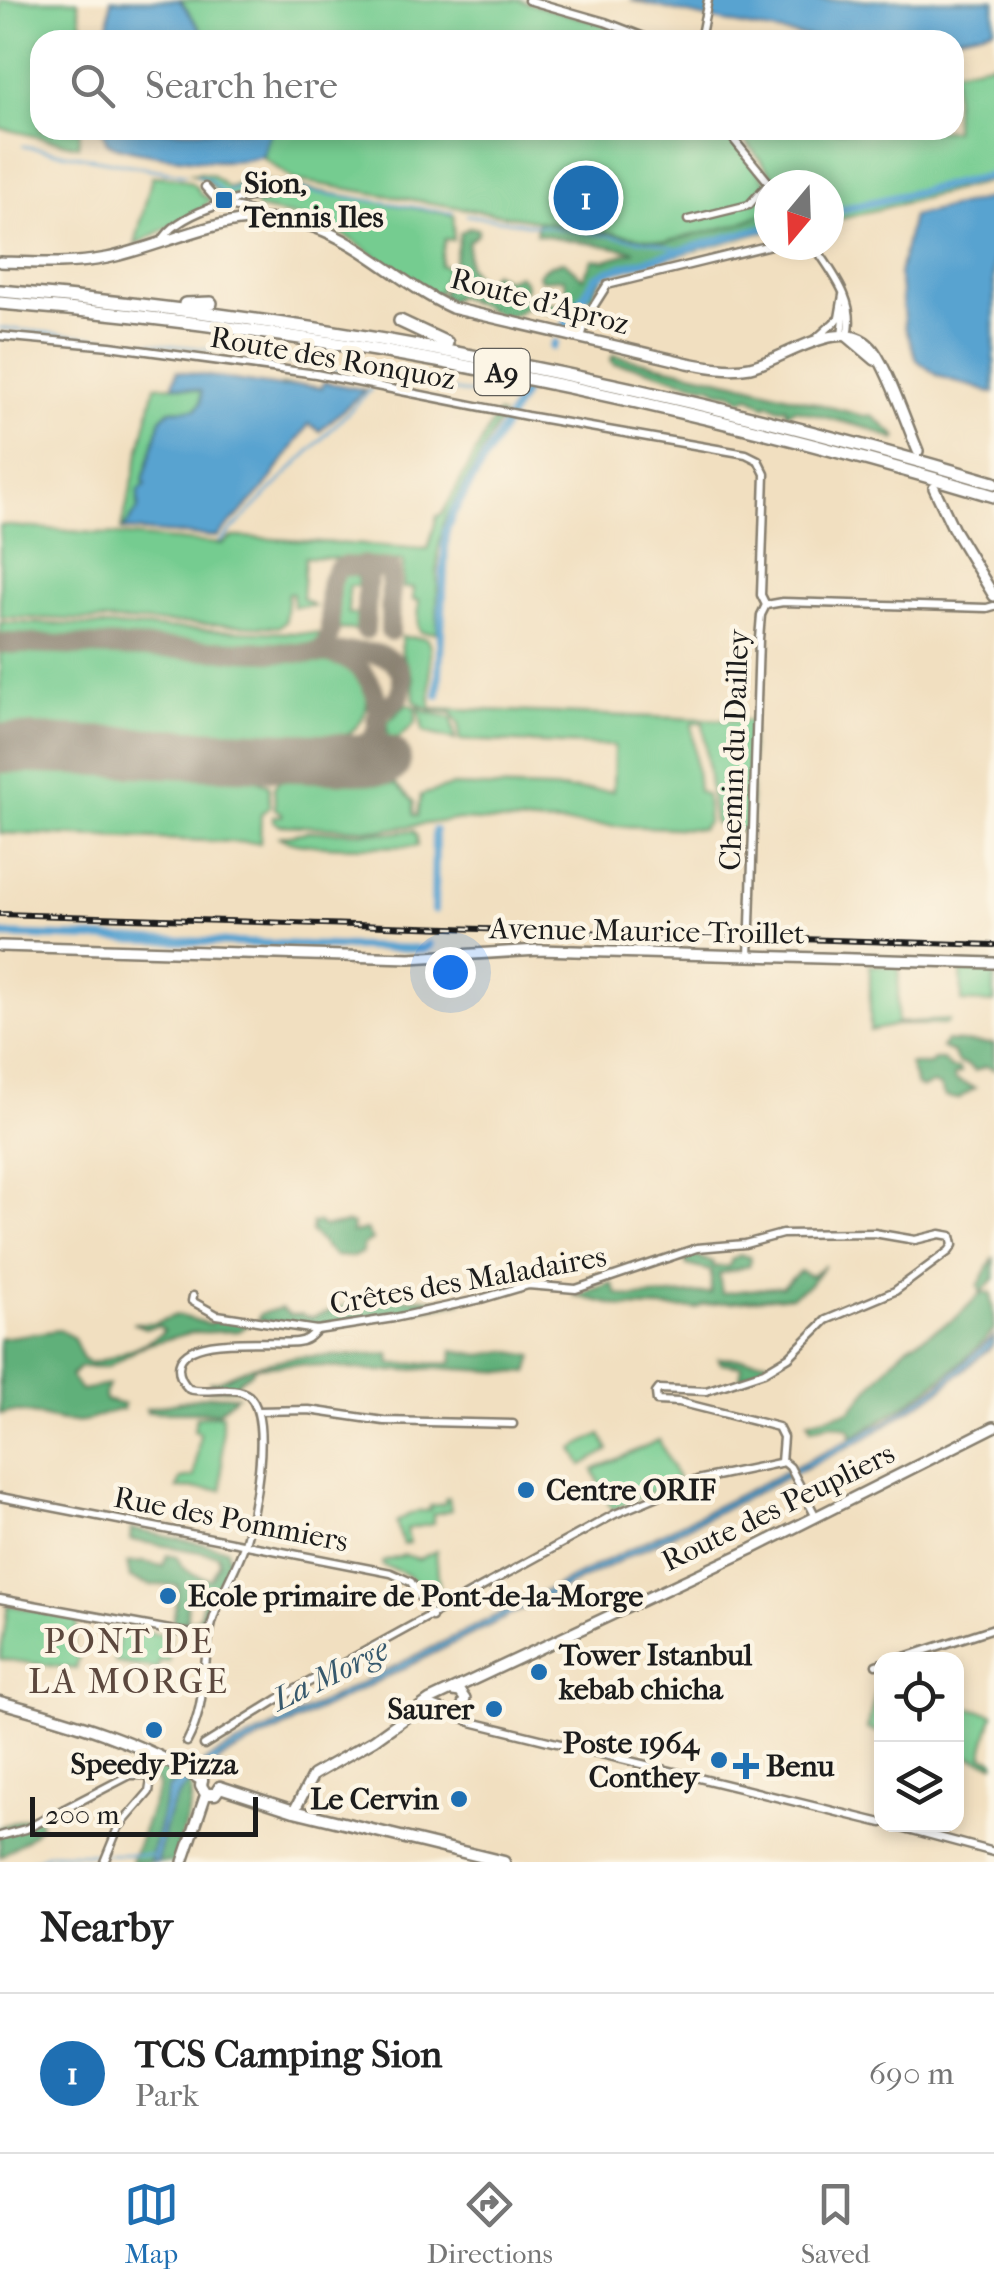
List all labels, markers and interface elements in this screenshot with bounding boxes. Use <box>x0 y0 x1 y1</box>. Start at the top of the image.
search box <box>30 30 964 140</box>
icon: search <box>65 58 120 113</box>
text: Search here <box>145 63 338 108</box>
pin: 1 <box>554 160 618 236</box>
place label: Sion, Tennis Iles <box>243 166 383 235</box>
north arrow <box>754 170 844 260</box>
marker: Sion, Tennis Iles <box>213 189 235 211</box>
street label: Route d'Aproz <box>447 261 633 342</box>
street label: Route des Ronquoz <box>208 320 458 397</box>
road number: A9 <box>474 349 530 395</box>
street label: Chemin du Dailley <box>713 628 756 871</box>
street label: Avenue Maurice-Troillet <box>488 911 805 952</box>
your location <box>425 947 476 998</box>
street label: Crêtes des Maladaires <box>327 1239 609 1322</box>
street label: Route des Peupliers <box>656 1436 900 1579</box>
place label: Centre ORIF <box>546 1473 716 1508</box>
marker: Centre ORIF <box>515 1479 537 1501</box>
street label: Rue des Pommiers <box>111 1480 351 1559</box>
place label: Ecole primaire de Pont-de-la-Morge <box>188 1579 643 1614</box>
marker: Ecole primaire de Pont-de-la-Morge <box>157 1585 179 1607</box>
district label: PONT DE LA MORGE <box>28 1621 230 1702</box>
water label: La Morge <box>264 1630 395 1719</box>
place label: Tower Istanbul kebab chicha <box>558 1638 753 1707</box>
map controls <box>874 1652 964 1832</box>
button: locate <box>874 1652 964 1742</box>
marker: Tower Istanbul kebab chicha <box>528 1661 550 1683</box>
place label: Saurer <box>388 1692 475 1727</box>
marker: Saurer <box>483 1698 505 1720</box>
marker: Speedy Pizza <box>143 1719 165 1741</box>
place label: Poste 1964 Conthey <box>563 1726 701 1795</box>
button: layers <box>874 1742 964 1832</box>
place label: Speedy Pizza <box>70 1747 239 1782</box>
marker: Poste 1964 Conthey <box>708 1749 730 1771</box>
place label: Benu <box>766 1749 835 1784</box>
marker: Benu <box>735 1755 757 1777</box>
place label: Le Cervin <box>310 1782 440 1817</box>
marker: Le Cervin <box>448 1788 470 1810</box>
scale bar <box>30 1792 258 1836</box>
text: 200 m <box>45 1798 120 1831</box>
text: Nearby <box>40 1903 172 1952</box>
text: TCS Camping Sion <box>135 2032 442 2077</box>
text: 1 <box>67 2055 78 2092</box>
text: 690 m <box>869 2055 954 2092</box>
text: Park <box>135 2077 199 2114</box>
tab: Map <box>124 2177 179 2270</box>
tab: Directions <box>427 2177 553 2270</box>
tab: Saved <box>801 2177 870 2270</box>

